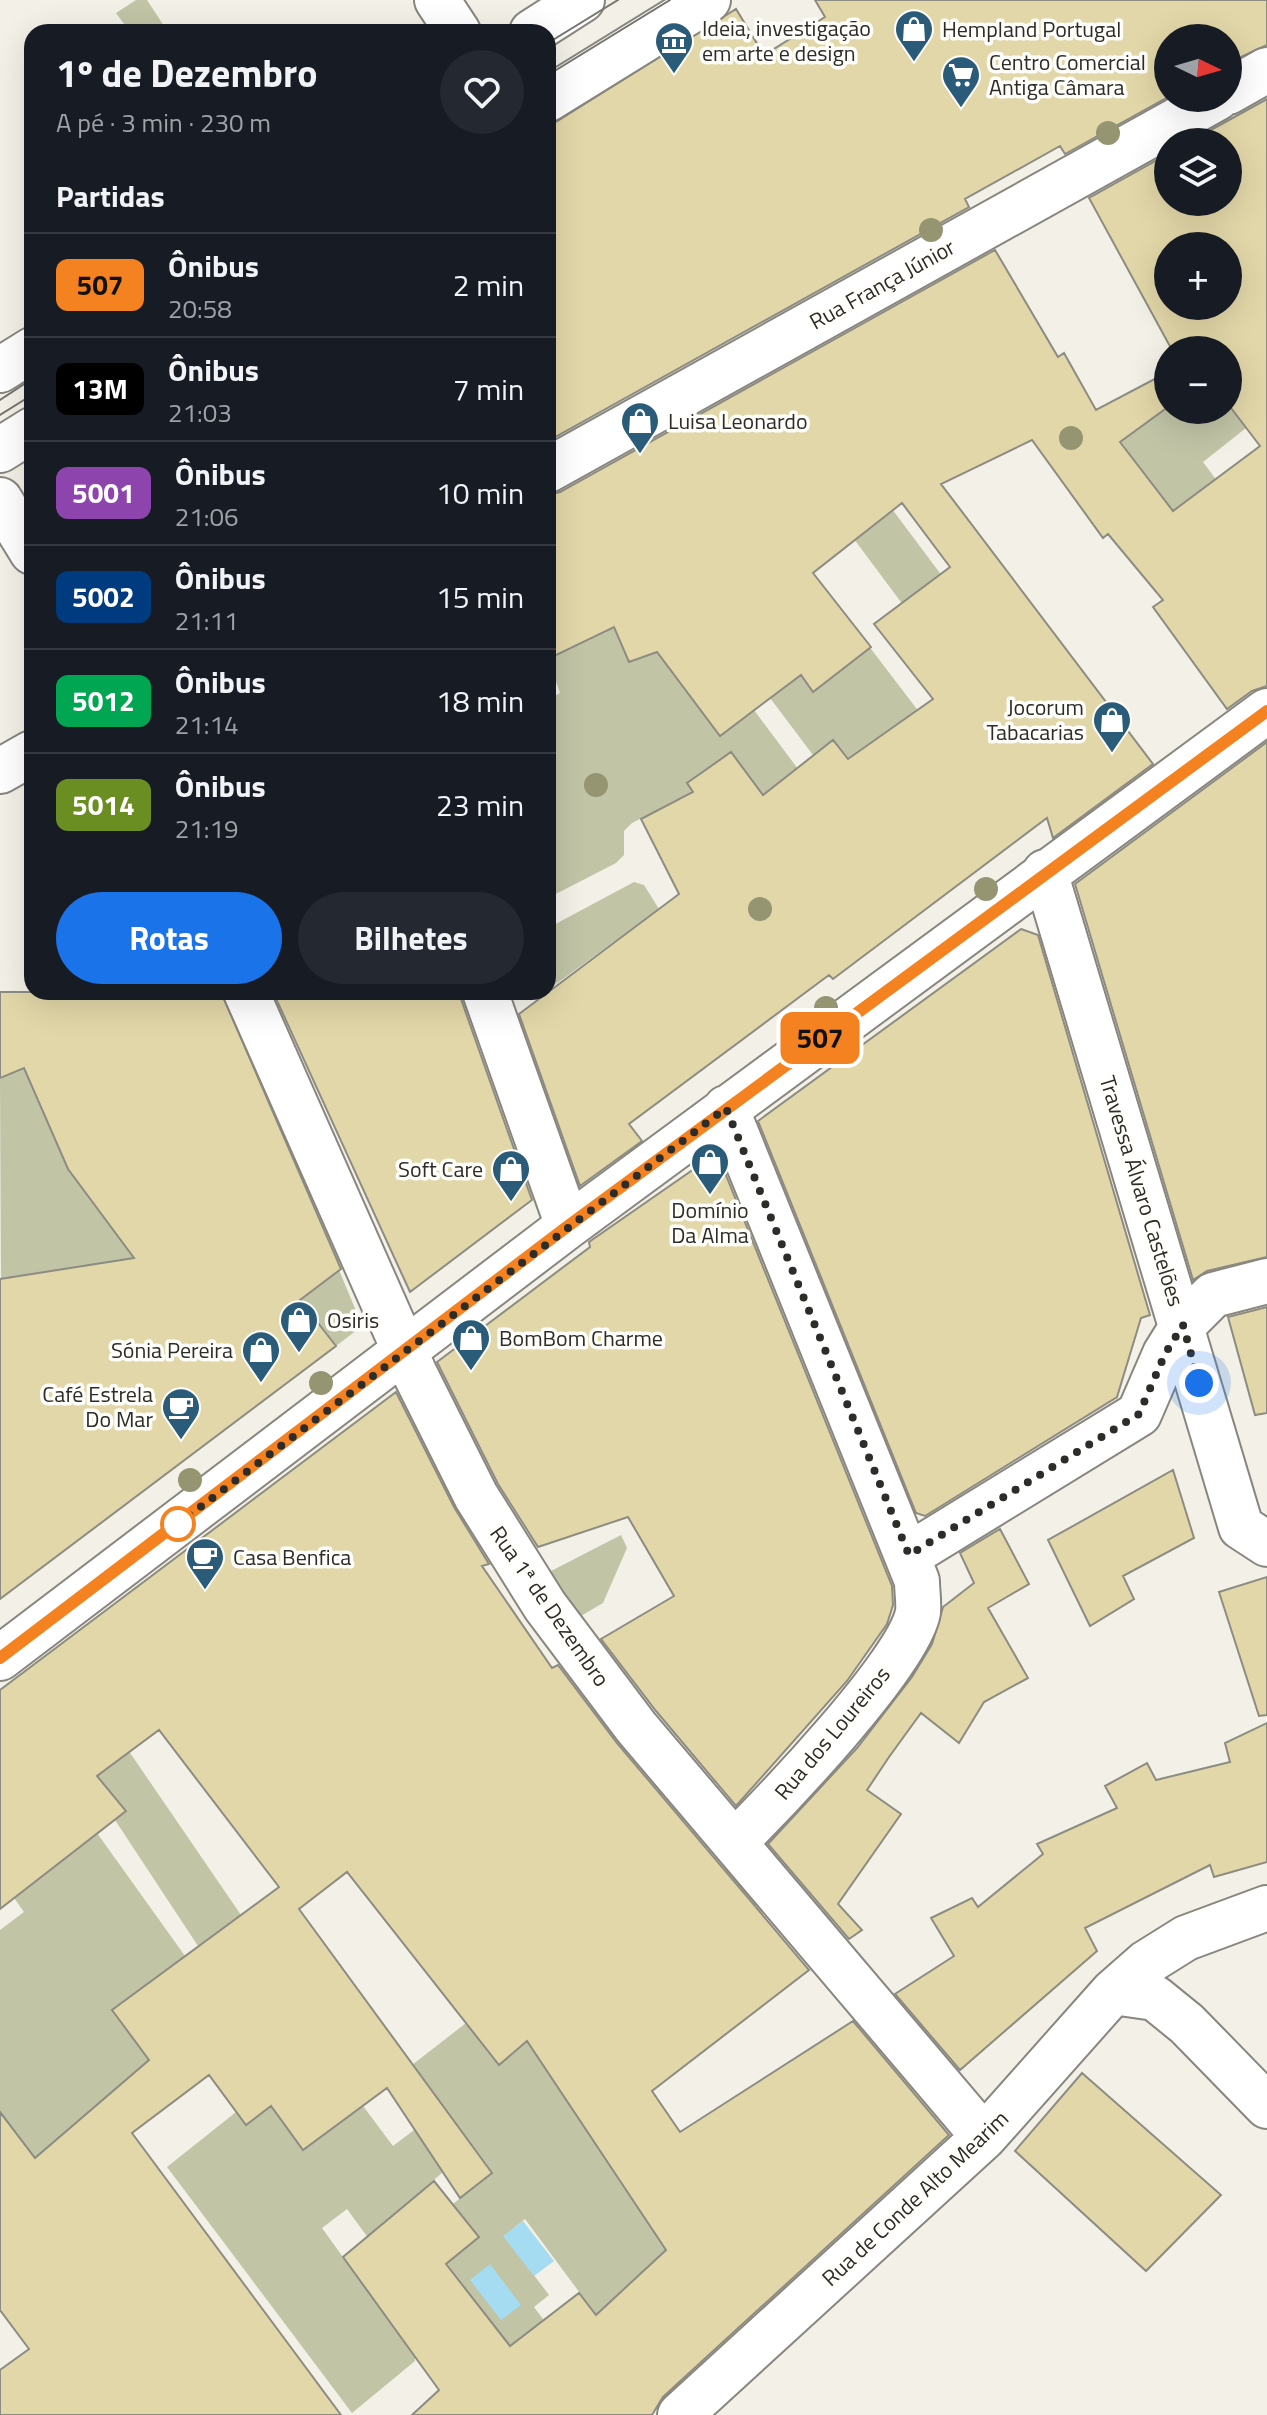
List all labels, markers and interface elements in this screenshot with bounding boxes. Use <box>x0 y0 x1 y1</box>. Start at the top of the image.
shop icon: Hempland Portugal <box>893 8 935 63</box>
place label: Ideia, investigação em arte e design <box>702 11 871 70</box>
place label: Hempland Portugal <box>942 12 1121 46</box>
museum icon: Ideia, investigação em arte e design <box>653 20 695 75</box>
north arrow <box>1154 24 1242 112</box>
map controls <box>1154 24 1242 424</box>
text: 1º de Dezembro <box>56 44 317 102</box>
place label: Centro Comercial Antiga Câmara <box>989 45 1146 104</box>
button: heart <box>440 50 524 134</box>
supermarket icon: Centro Comercial Antiga Câmara <box>940 54 982 109</box>
text: A pé · 3 min · 230 m <box>56 103 271 142</box>
button: layers <box>1154 128 1242 216</box>
text: Partidas <box>56 173 165 219</box>
street label: Rua França Júnior <box>803 230 961 338</box>
button: + <box>1154 232 1242 320</box>
text: Ônibus <box>168 243 259 289</box>
text: 2 min <box>453 262 524 308</box>
text: 507 <box>76 263 124 306</box>
text: 20:58 <box>168 289 232 328</box>
button: − <box>1154 336 1242 424</box>
text: Ônibus <box>168 347 259 393</box>
text: 7 min <box>453 366 524 412</box>
text: 13M <box>72 367 128 410</box>
text: 21:03 <box>168 393 232 432</box>
shop icon: Luisa Leonardo <box>619 400 661 455</box>
place label: Luisa Leonardo <box>668 404 808 438</box>
text: Ônibus <box>175 451 266 497</box>
text: 10 min <box>436 470 524 516</box>
text: 5001 <box>72 471 135 514</box>
text: 21:06 <box>175 497 239 536</box>
text: Ônibus <box>175 555 266 601</box>
text: 15 min <box>436 574 524 620</box>
text: 5002 <box>72 575 135 618</box>
text: 21:11 <box>175 601 239 640</box>
text: Ônibus <box>175 659 266 705</box>
text: 18 min <box>436 678 524 724</box>
text: 5012 <box>72 679 135 722</box>
place label: Jocorum Tabacarias <box>986 690 1084 749</box>
shop icon: Jocorum Tabacarias <box>1091 699 1133 754</box>
text: 21:14 <box>175 705 239 744</box>
text: Ônibus <box>175 763 266 809</box>
text: 23 min <box>436 782 524 828</box>
text: 5014 <box>72 783 135 826</box>
text: 21:19 <box>175 809 239 848</box>
button: Rotas <box>56 892 282 984</box>
button: Bilhetes <box>298 892 524 984</box>
line badge: 507 <box>774 1012 866 1064</box>
text: 507 <box>796 1016 844 1059</box>
street label: Travessa Álvaro Castelões <box>1091 1071 1193 1311</box>
shop icon: Domínio Da Alma <box>689 1141 731 1196</box>
shop icon: Soft Care <box>490 1148 532 1203</box>
place label: Soft Care <box>398 1152 483 1186</box>
place label: Domínio Da Alma <box>671 1193 749 1252</box>
shop icon: Osiris <box>278 1299 320 1354</box>
place label: Osiris <box>327 1303 379 1337</box>
shop icon: BomBom Charme <box>450 1317 492 1372</box>
place label: BomBom Charme <box>499 1321 663 1355</box>
shop icon: Sónia Pereira <box>240 1329 282 1384</box>
place label: Sónia Pereira <box>111 1333 233 1367</box>
your location <box>1179 1363 1219 1403</box>
place label: Café Estrela Do Mar <box>42 1377 153 1436</box>
cafe icon: Café Estrela Do Mar <box>160 1386 202 1441</box>
unlabelled marker <box>161 1507 195 1541</box>
street label: Rua 1ª de Dezembro <box>482 1519 618 1693</box>
cafe icon: Casa Benfica <box>184 1536 226 1591</box>
place label: Casa Benfica <box>233 1540 351 1574</box>
street label: Rua dos Loureiros <box>766 1659 898 1807</box>
street label: Rua de Conde Alto Mearim <box>814 2102 1016 2294</box>

